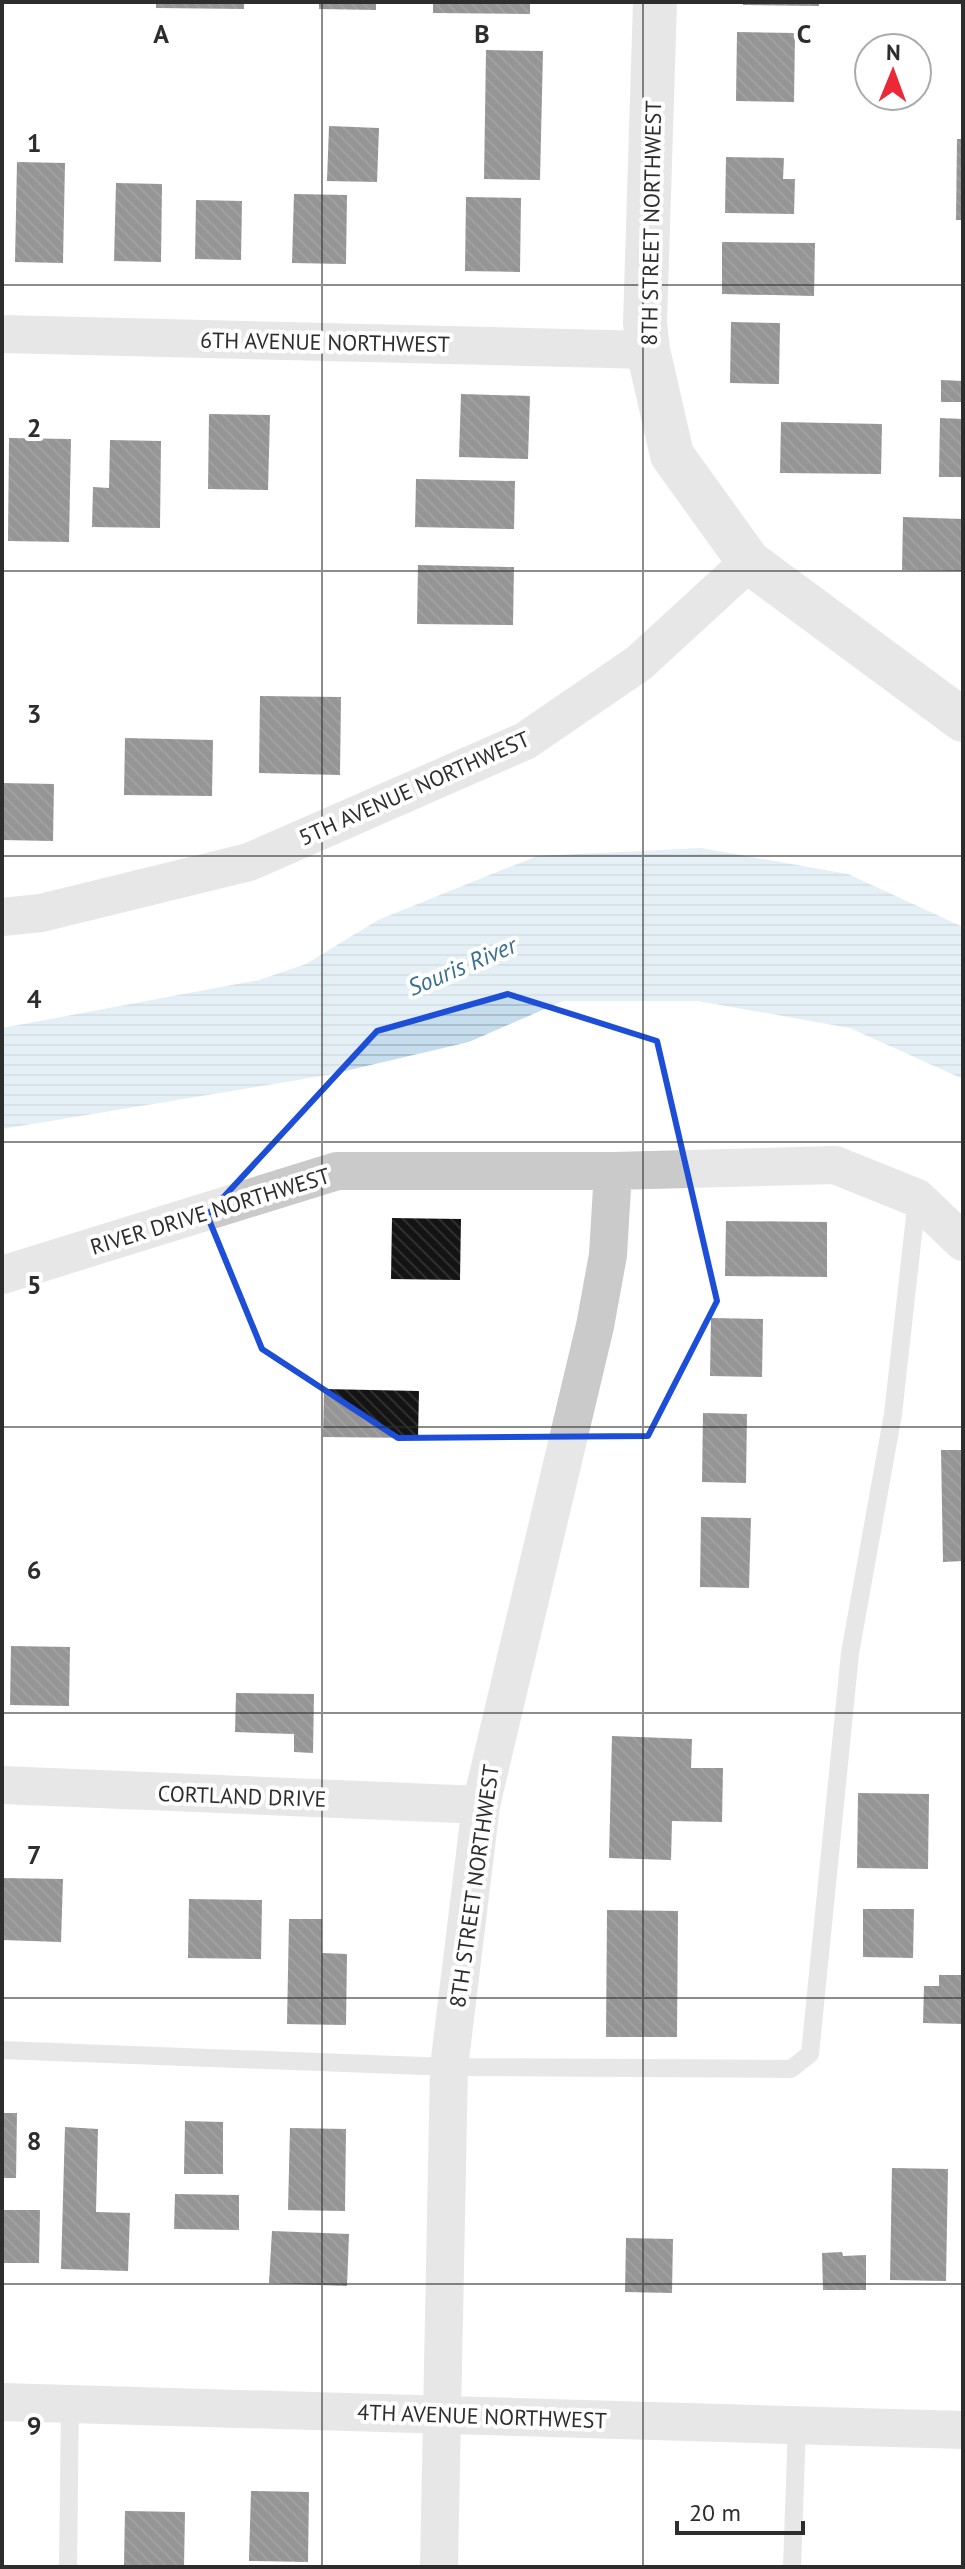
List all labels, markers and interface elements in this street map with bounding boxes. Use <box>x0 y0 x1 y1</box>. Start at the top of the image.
text: A <box>153 17 169 50</box>
text: B <box>474 17 490 50</box>
text: C <box>797 17 811 50</box>
north arrow <box>853 32 933 112</box>
text: N <box>886 38 901 66</box>
street label: 8TH STREET NORTHWEST <box>635 100 667 346</box>
text: 1 <box>27 126 41 159</box>
street label: 6TH AVENUE NORTHWEST <box>200 326 450 358</box>
text: 2 <box>27 411 41 444</box>
text: 3 <box>27 697 41 730</box>
street label: 5TH AVENUE NORTHWEST <box>294 724 534 852</box>
water label: Souris River <box>403 928 523 1003</box>
text: 4 <box>27 982 42 1015</box>
street label: RIVER DRIVE NORTHWEST <box>87 1161 333 1261</box>
text: 5 <box>27 1268 41 1301</box>
text: 6 <box>27 1553 41 1586</box>
street label: 8TH STREET NORTHWEST <box>443 1763 505 2009</box>
street label: CORTLAND DRIVE <box>157 1779 327 1813</box>
text: 7 <box>27 1838 41 1871</box>
text: 8 <box>27 2124 41 2157</box>
street label: 4TH AVENUE NORTHWEST <box>357 2398 607 2434</box>
text: 9 <box>27 2409 41 2442</box>
scale bar <box>677 2485 803 2535</box>
text: 20 m <box>689 2497 741 2528</box>

